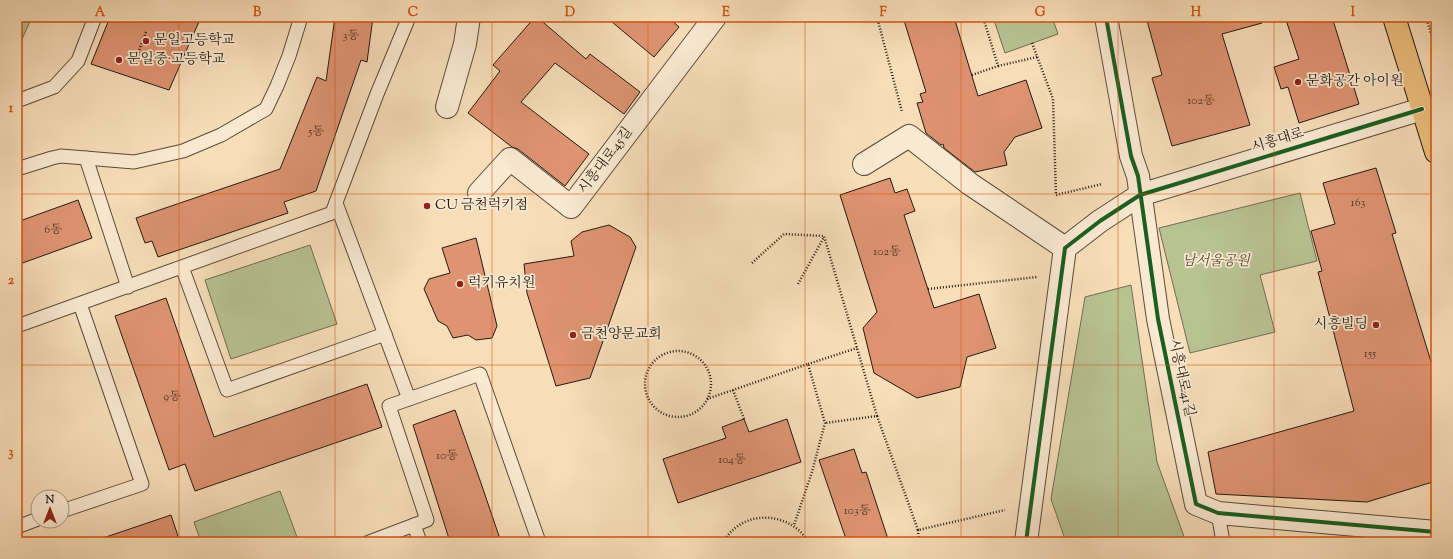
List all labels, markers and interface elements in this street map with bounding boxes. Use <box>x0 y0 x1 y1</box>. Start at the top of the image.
text: A <box>95 4 106 22</box>
text: B <box>253 4 262 22</box>
text: C <box>408 4 418 22</box>
text: D <box>565 4 575 22</box>
text: E <box>722 4 730 22</box>
text: F <box>879 4 887 22</box>
text: G <box>1035 4 1046 22</box>
text: H <box>1191 4 1202 22</box>
text: I <box>1351 4 1356 22</box>
house number: 3동 <box>343 27 360 45</box>
place label: 문일고등학교 <box>154 31 236 51</box>
marker: 문일고등학교 <box>141 36 151 46</box>
place label: 문일중·고등학교 <box>127 50 226 70</box>
marker: 문일중·고등학교 <box>114 55 124 65</box>
place label: 문화공간 아이원 <box>1306 72 1404 92</box>
marker: 문화공간 아이원 <box>1293 77 1303 87</box>
house number: 102동 <box>1187 92 1215 110</box>
text: 1 <box>9 100 14 118</box>
house number: 5동 <box>307 123 324 141</box>
street label: 시흥대로45길 <box>574 123 638 199</box>
street label: 시흥대로 <box>1249 123 1307 158</box>
house number: 163 <box>1351 194 1366 212</box>
place label: CU 금천럭키점 <box>435 196 528 216</box>
marker: CU 금천럭키점 <box>422 201 432 211</box>
house number: 6동 <box>44 221 62 239</box>
house number: 102동 <box>873 243 901 261</box>
park label: 남서울공원 <box>1182 252 1251 272</box>
text: 2 <box>8 272 15 290</box>
place label: 럭키유치원 <box>468 274 536 294</box>
marker: 럭키유치원 <box>455 279 465 289</box>
place label: 시흥빌딩 <box>1314 315 1368 335</box>
marker: 시흥빌딩 <box>1371 320 1381 330</box>
place label: 금천양문교회 <box>581 325 662 345</box>
marker: 금천양문교회 <box>568 330 578 340</box>
street label: 시흥대로41길 <box>1163 337 1199 419</box>
house number: 155 <box>1364 345 1376 363</box>
house number: 9동 <box>163 388 181 406</box>
text: 3 <box>8 444 14 462</box>
house number: 10동 <box>436 447 458 465</box>
house number: 104동 <box>718 451 746 469</box>
north arrow <box>30 489 70 529</box>
text: N <box>45 492 55 508</box>
house number: 103동 <box>844 502 871 520</box>

